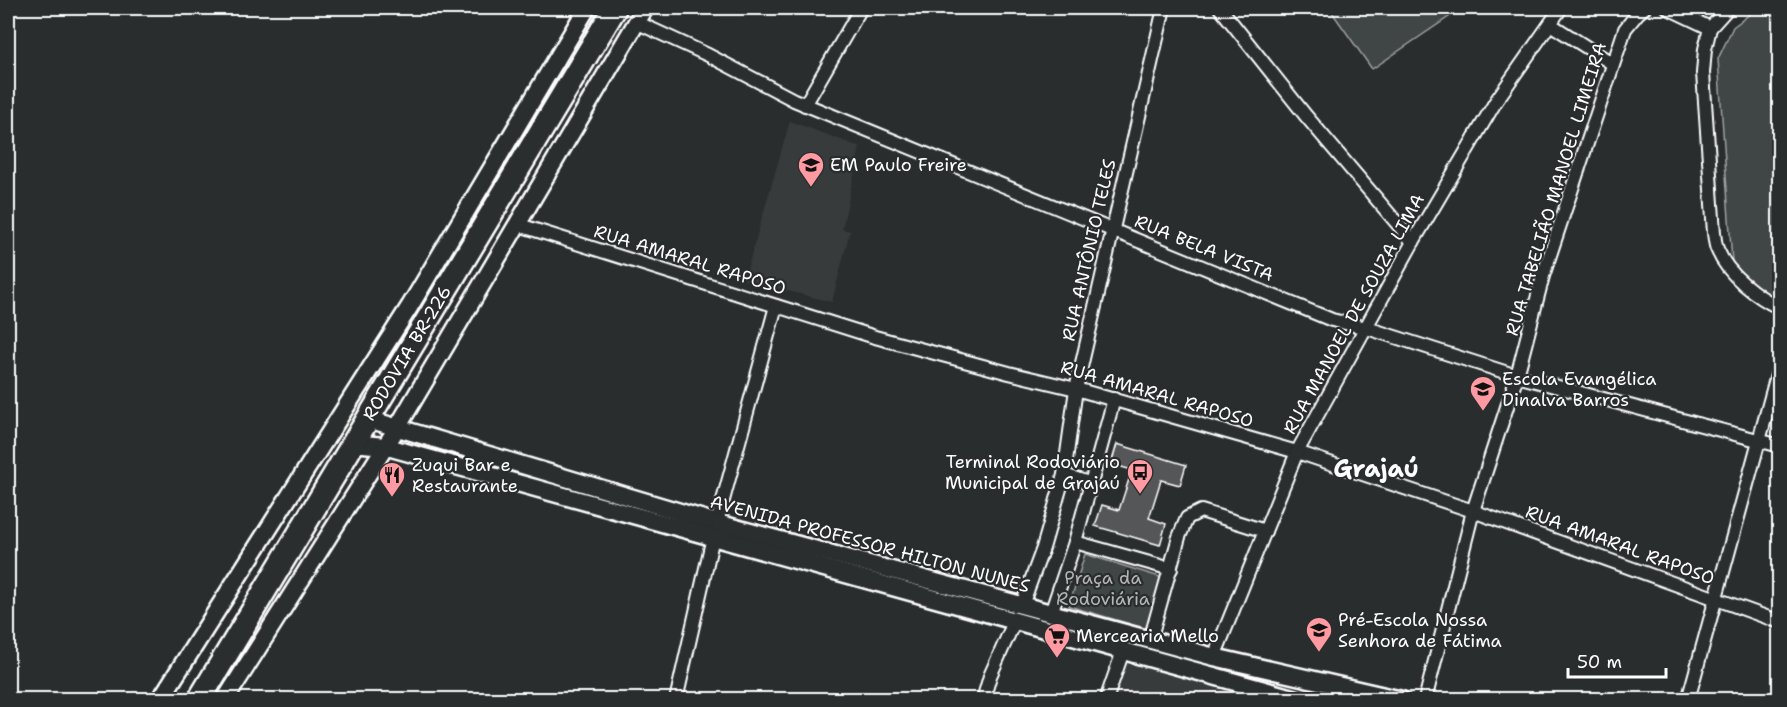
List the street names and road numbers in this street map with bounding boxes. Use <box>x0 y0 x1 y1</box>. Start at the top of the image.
street label: RUA TABELIÃO MANOEL LIMEIRA <box>1500 39 1612 339</box>
street label: RUA ANTÔNIO TELES <box>1056 157 1122 343</box>
street label: RUA MANOEL DE SOUZA LIMA <box>1278 190 1430 438</box>
street label: RUA BELA VISTA <box>1131 209 1277 287</box>
street label: RUA AMARAL RAPOSO <box>591 219 789 301</box>
street label: RODOVIA BR-226 <box>357 281 457 425</box>
street label: RUA AMARAL RAPOSO <box>1058 355 1256 433</box>
street label: AVENIDA PROFESSOR HILTON NUNES <box>708 490 1032 598</box>
street label: RUA AMARAL RAPOSO <box>1522 500 1718 590</box>

